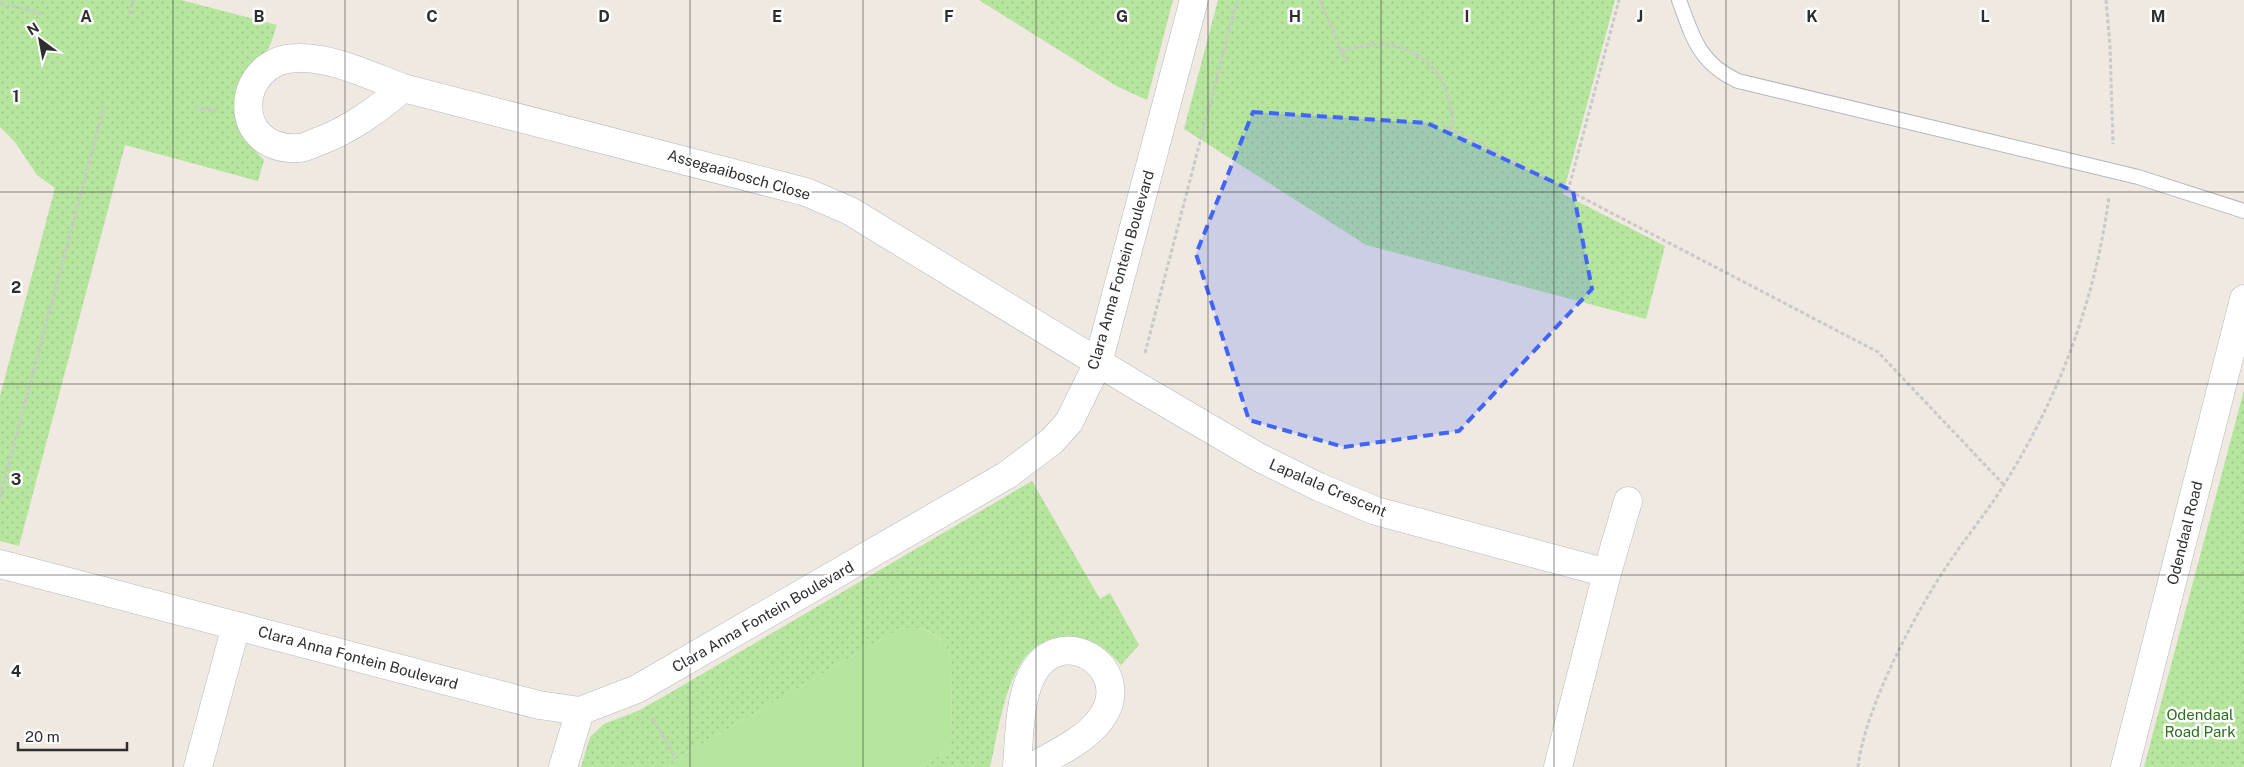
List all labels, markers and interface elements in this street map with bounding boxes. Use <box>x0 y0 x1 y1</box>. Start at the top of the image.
text: A <box>80 7 92 26</box>
text: B <box>254 7 265 26</box>
text: C <box>426 7 438 26</box>
text: D <box>598 7 610 26</box>
text: E <box>772 7 782 26</box>
text: F <box>944 7 954 26</box>
text: G <box>1116 7 1128 26</box>
text: H <box>1289 7 1301 26</box>
text: I <box>1465 7 1469 26</box>
text: J <box>1637 7 1643 26</box>
text: K <box>1806 7 1818 26</box>
text: L <box>1980 7 1990 26</box>
text: M <box>2151 7 2165 26</box>
north arrow <box>15 15 65 65</box>
text: N <box>24 19 42 39</box>
text: 1 <box>13 87 19 106</box>
street label: Assegaaibosch Close <box>666 146 813 203</box>
street label: Clara Anna Fontein Boulevard <box>1084 168 1157 371</box>
text: 2 <box>11 278 21 297</box>
street label: Lapalala Crescent <box>1267 455 1390 520</box>
text: 3 <box>11 470 21 489</box>
street label: Odendaal Road <box>2163 479 2206 586</box>
street label: Clara Anna Fontein Boulevard <box>669 558 856 676</box>
street label: Clara Anna Fontein Boulevard <box>256 623 460 692</box>
text: 4 <box>11 662 22 681</box>
park label: Odendaal Road Park <box>2164 706 2236 740</box>
scale bar <box>18 720 126 752</box>
text: 20 m <box>25 728 60 745</box>

